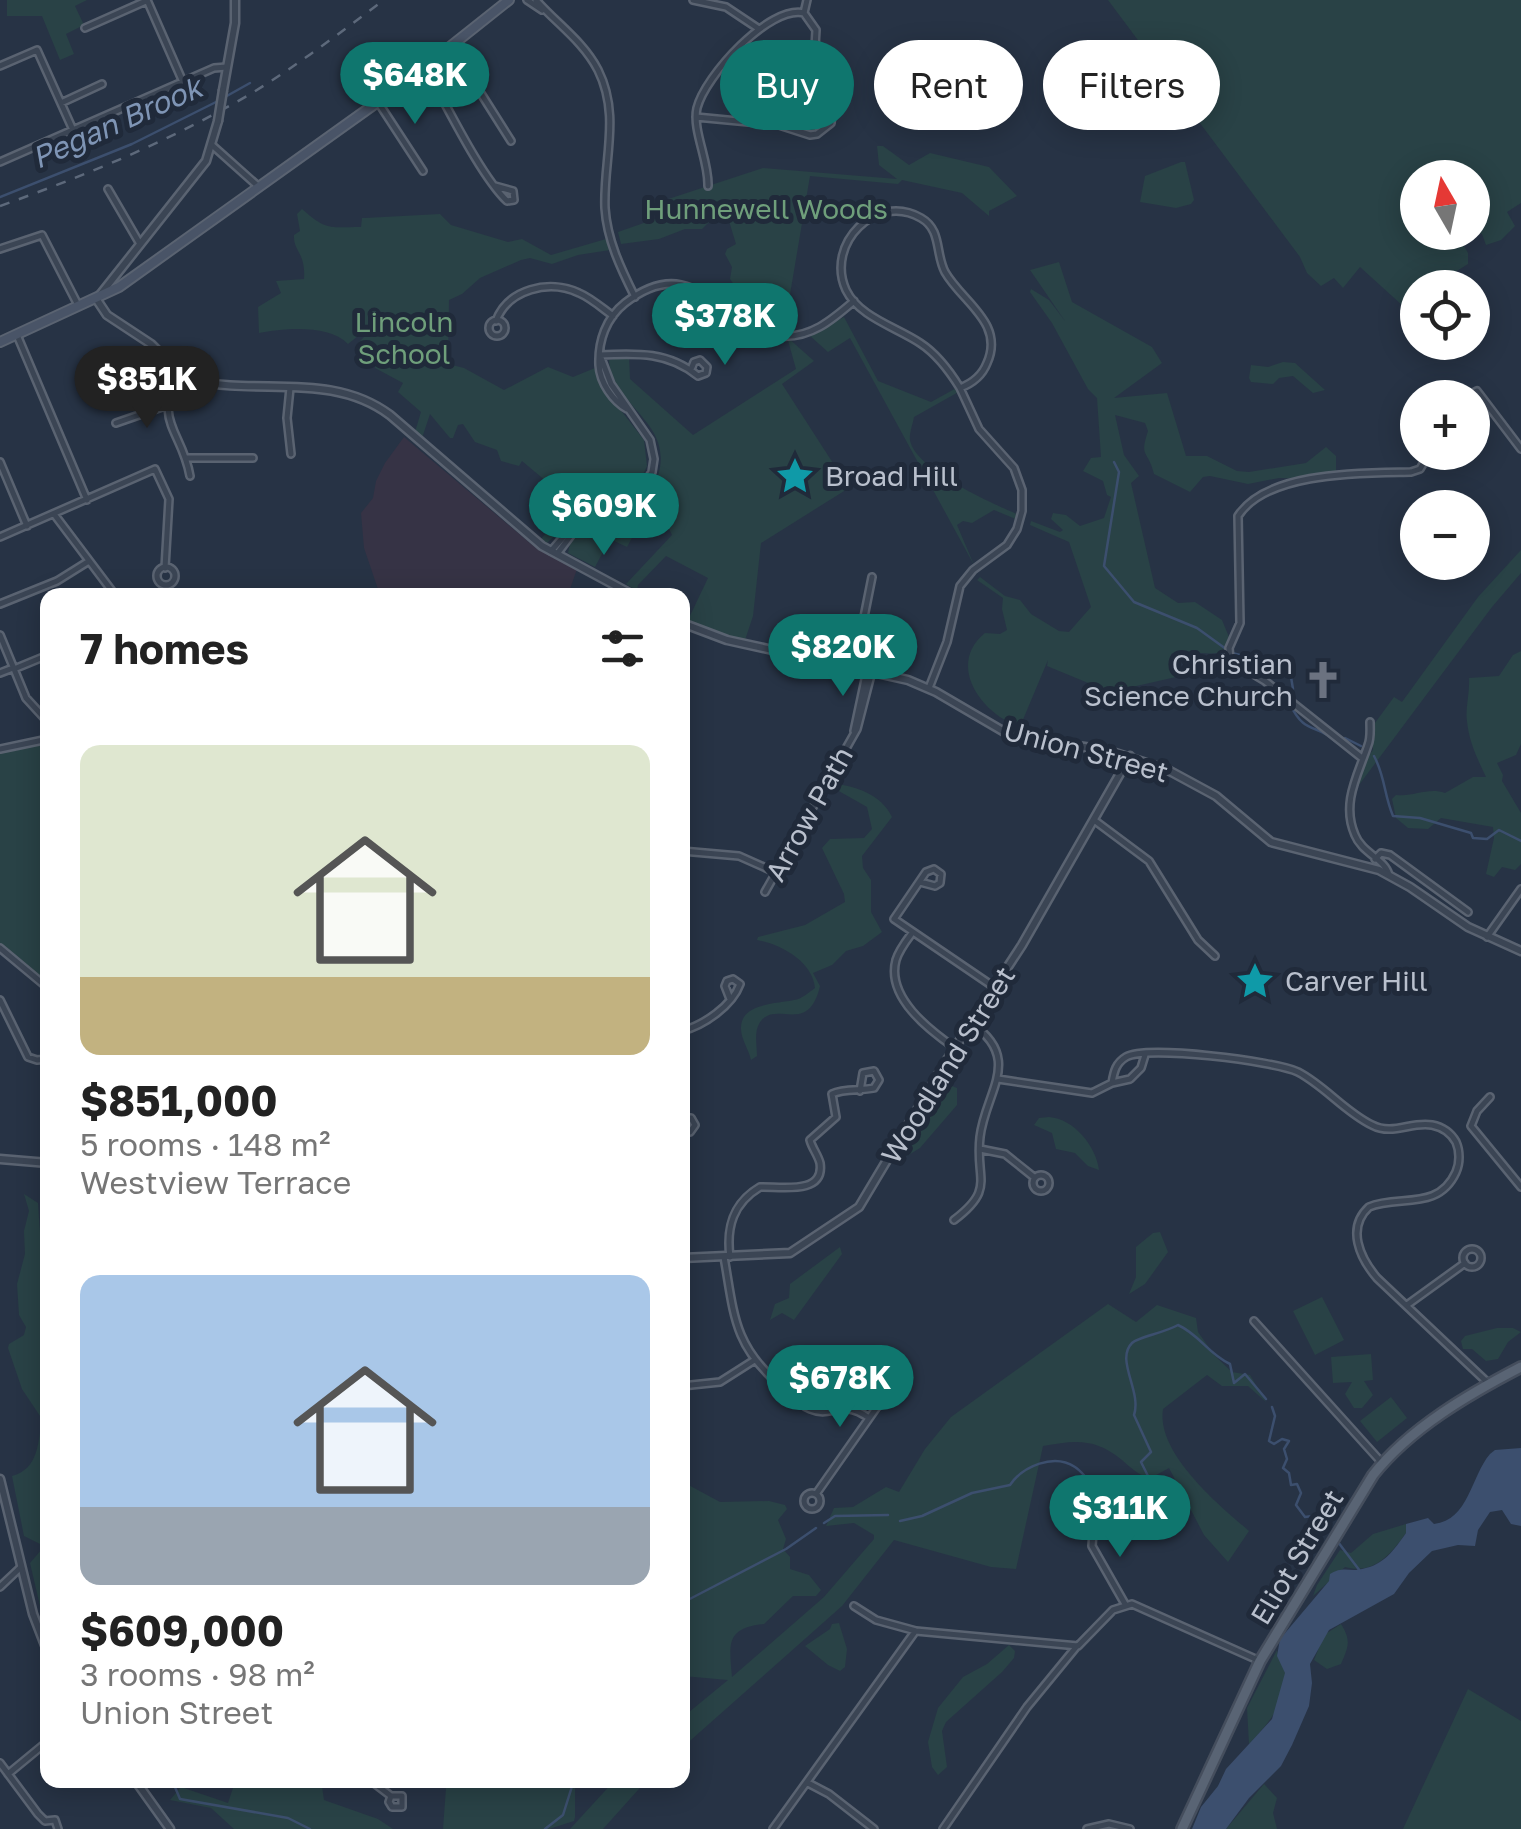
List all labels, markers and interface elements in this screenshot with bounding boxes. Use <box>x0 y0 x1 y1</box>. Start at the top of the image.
chip: Buy <box>720 40 854 130</box>
chip: Rent <box>874 40 1023 130</box>
chip: Filters <box>1043 40 1220 130</box>
pin: $648K <box>345 42 485 127</box>
text: $648K <box>362 55 468 93</box>
water label: Pegan Brook <box>26 67 210 176</box>
north arrow <box>1400 160 1490 250</box>
map controls <box>1400 160 1490 580</box>
park label: Hunnewell Woods <box>644 192 888 225</box>
button: locate <box>1400 270 1490 360</box>
pin: $378K <box>655 283 795 368</box>
text: $378K <box>674 296 776 334</box>
park label: Lincoln School <box>355 305 453 370</box>
pin: $851K <box>77 346 217 431</box>
text: $851K <box>96 359 198 397</box>
button: + <box>1400 380 1490 470</box>
place icon: Broad Hill <box>774 455 816 497</box>
place label: Broad Hill <box>825 459 958 492</box>
pin: $609K <box>534 473 674 558</box>
text: $609K <box>551 486 657 524</box>
button: − <box>1400 490 1490 580</box>
pin: $820K <box>773 614 913 699</box>
icon: filters <box>595 621 650 676</box>
text: 7 homes <box>80 623 249 673</box>
text: $820K <box>790 627 896 665</box>
place label: Christian Science Church <box>1084 647 1293 712</box>
church icon: Christian Science Church <box>1302 659 1344 701</box>
street label: Union Street <box>1000 713 1172 788</box>
street label: Arrow Path <box>758 741 859 887</box>
icon: home <box>275 810 455 990</box>
street label: Woodland Street <box>874 960 1021 1169</box>
place icon: Carver Hill <box>1234 960 1276 1002</box>
place label: Carver Hill <box>1285 964 1428 997</box>
text: $851,000 <box>80 1075 278 1125</box>
text: 5 rooms · 148 m² <box>80 1125 330 1163</box>
text: Westview Terrace <box>80 1163 351 1201</box>
icon: home <box>275 1340 455 1520</box>
pin: $678K <box>770 1345 910 1430</box>
text: $678K <box>789 1358 891 1396</box>
pin: $311K <box>1050 1475 1190 1560</box>
street label: Eliot Street <box>1243 1483 1350 1630</box>
text: $311K <box>1071 1488 1169 1526</box>
text: $609,000 <box>80 1605 284 1655</box>
text: 3 rooms · 98 m² <box>80 1655 315 1693</box>
text: Union Street <box>80 1693 273 1731</box>

